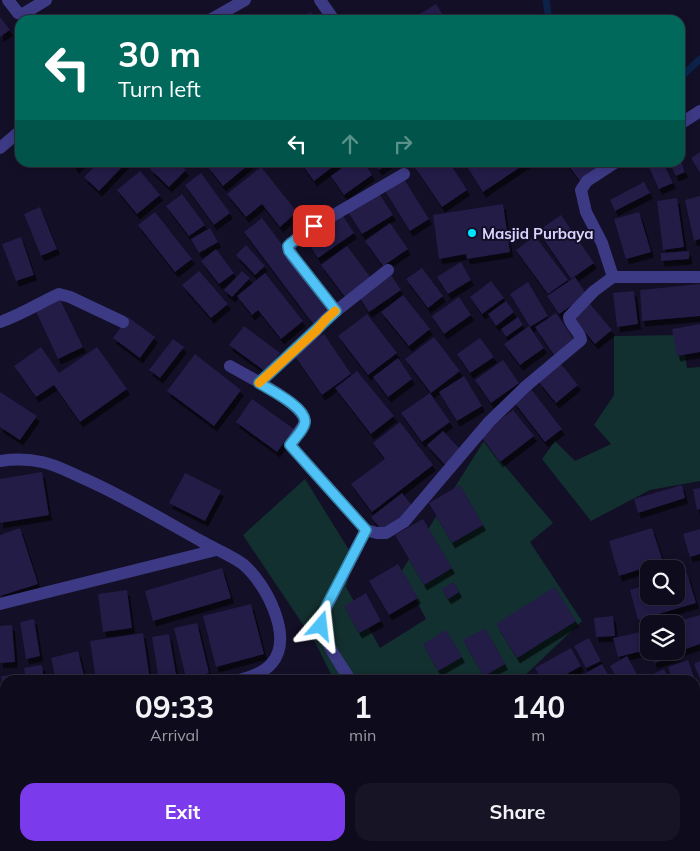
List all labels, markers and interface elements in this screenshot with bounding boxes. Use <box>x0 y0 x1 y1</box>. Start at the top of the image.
text: 30 m <box>118 32 201 76</box>
icon: left <box>35 35 100 100</box>
text: Turn left <box>118 75 201 103</box>
icon: left <box>283 130 311 158</box>
icon: ahead <box>336 130 364 158</box>
icon: right <box>389 130 417 158</box>
pin <box>293 205 335 247</box>
icon: arrive <box>300 212 328 240</box>
place label: Masjid Purbaya <box>482 224 594 243</box>
marker: Masjid Purbaya <box>466 227 478 239</box>
map controls <box>640 560 685 660</box>
button: search <box>640 560 685 605</box>
position arrow <box>294 599 346 651</box>
button: layers <box>640 615 685 660</box>
text: 09:33 <box>135 688 214 726</box>
text: 1 <box>354 688 372 726</box>
text: 140 <box>511 688 565 726</box>
text: Arrival <box>150 725 199 745</box>
text: min <box>349 725 376 745</box>
text: m <box>531 725 545 745</box>
button: Exit <box>20 783 345 841</box>
button: Share <box>355 783 680 841</box>

